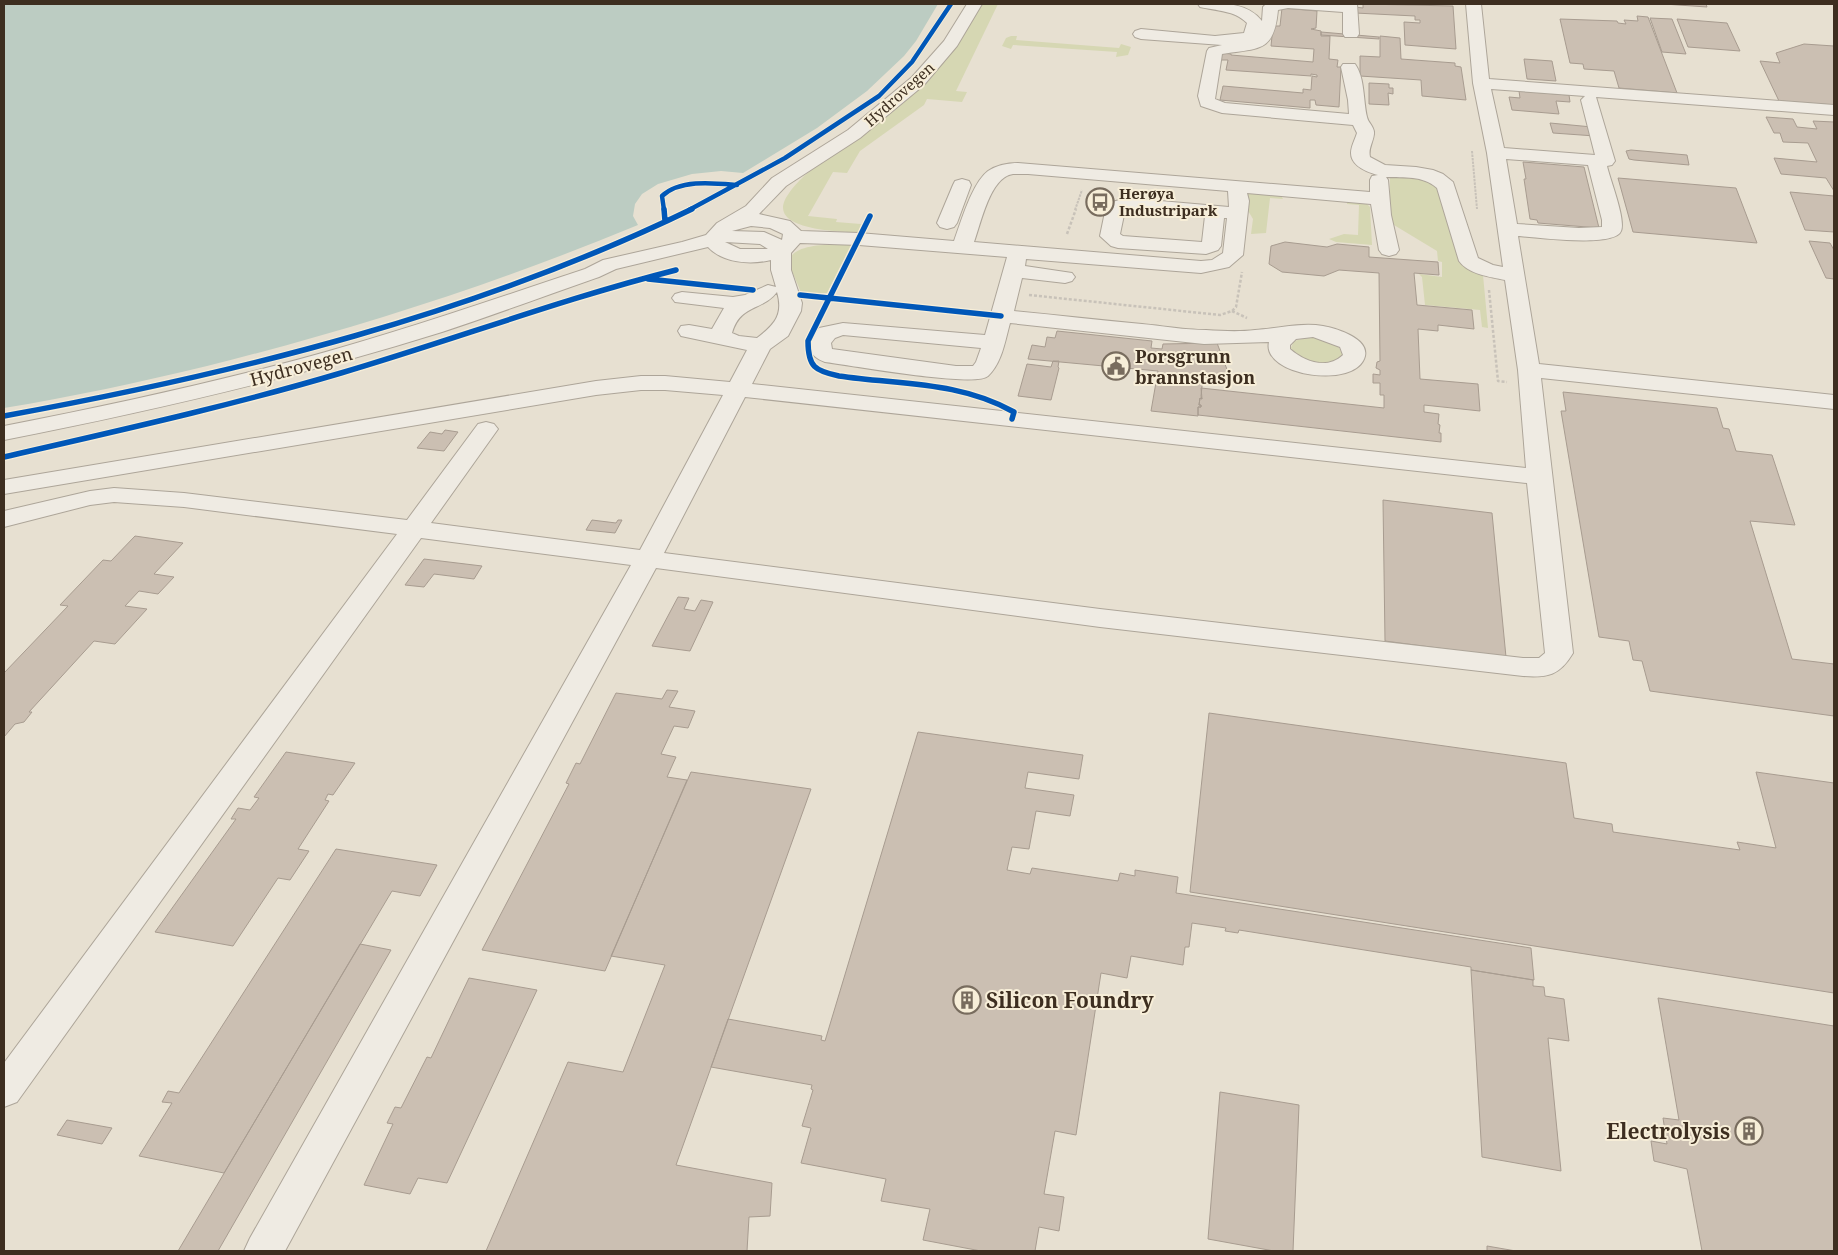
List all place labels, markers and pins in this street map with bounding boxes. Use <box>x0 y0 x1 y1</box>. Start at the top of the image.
place label: Herøya Industripark <box>1119 183 1218 220</box>
bus stop icon: Herøya Industripark <box>1085 187 1115 217</box>
place label: Porsgrunn brannstasjon <box>1135 344 1255 389</box>
public building icon: Porsgrunn brannstasjon <box>1101 351 1131 381</box>
building icon: Silicon Foundry <box>952 985 982 1015</box>
place label: Silicon Foundry <box>986 986 1154 1014</box>
building icon: Electrolysis <box>1734 1116 1764 1146</box>
place label: Electrolysis <box>1606 1117 1730 1145</box>

